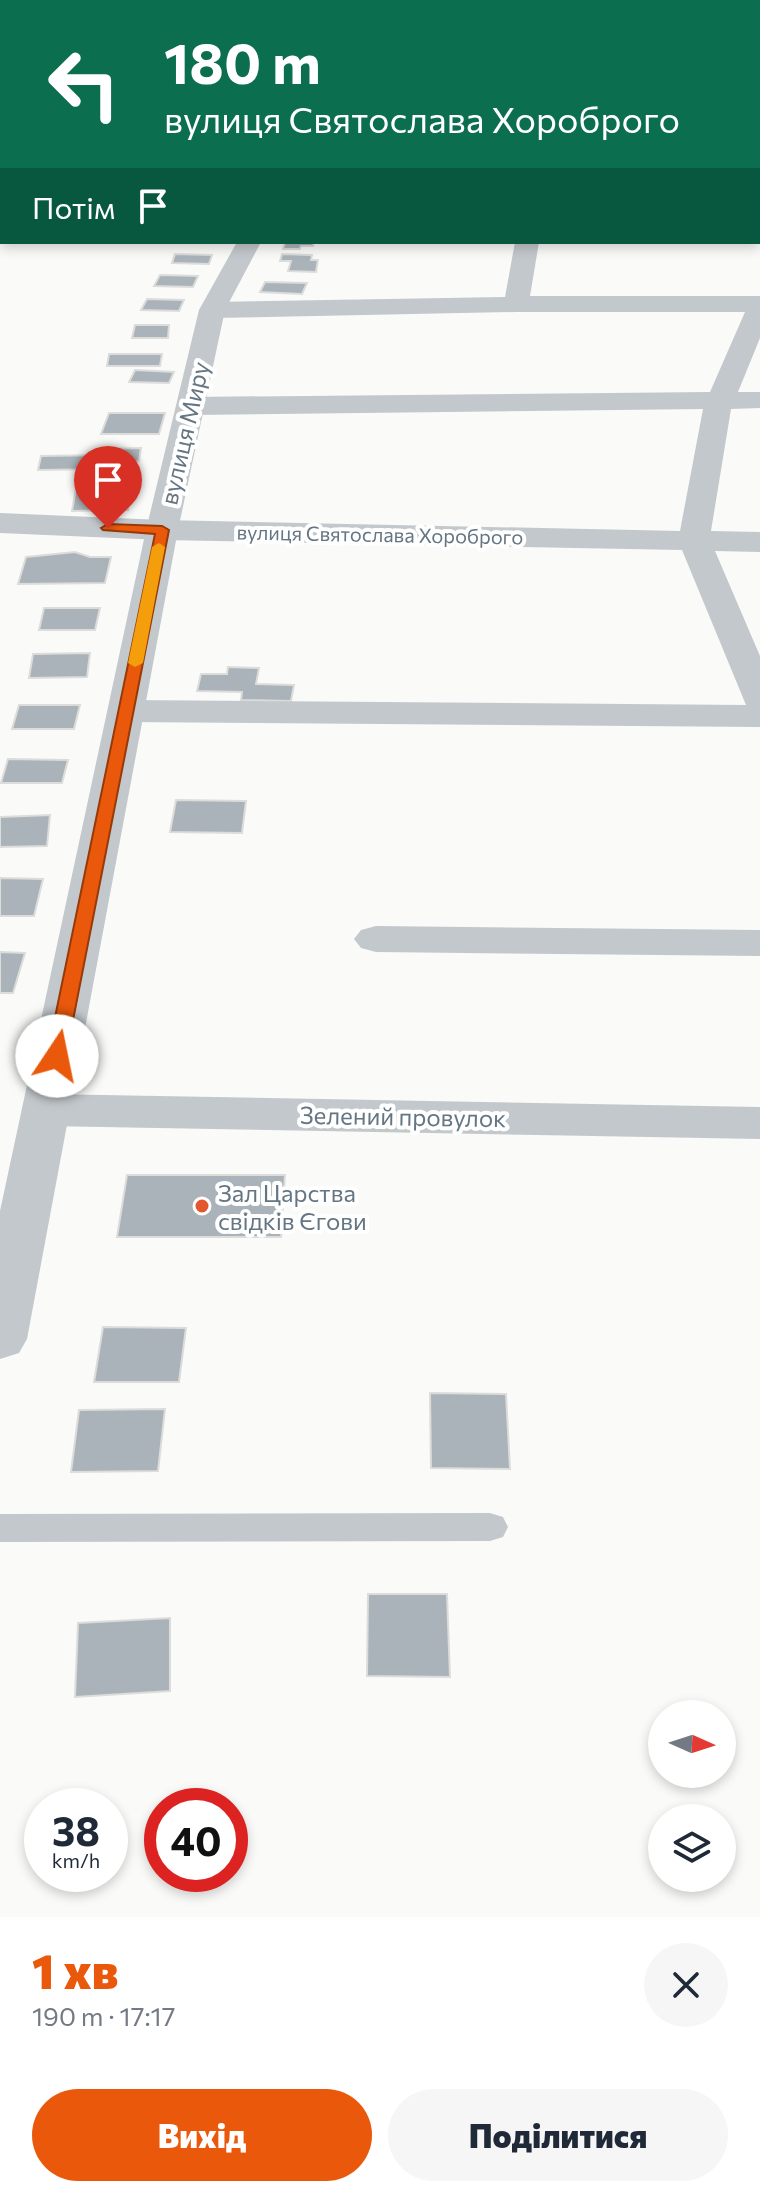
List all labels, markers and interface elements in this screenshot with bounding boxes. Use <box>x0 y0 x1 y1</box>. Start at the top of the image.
text: 180 m <box>164 27 321 96</box>
icon: left <box>32 32 136 136</box>
text: вулиця Святослава Хороброго <box>164 96 680 140</box>
icon: arrive <box>131 184 175 228</box>
text: Потім <box>32 188 115 225</box>
street label: вулиця Миру <box>153 359 215 507</box>
pin <box>74 446 142 528</box>
icon: arrive <box>86 458 130 502</box>
street label: вулиця Святослава Хороброго <box>236 520 524 548</box>
position arrow <box>15 1014 99 1098</box>
street label: Зелений провулок <box>300 1100 506 1132</box>
place label: Зал Царства свідків Єгови <box>218 1178 367 1235</box>
marker: Зал Царства свідків Єгови <box>193 1197 211 1215</box>
north arrow <box>648 1700 736 1788</box>
map controls <box>648 1700 736 1892</box>
speed limit sign: 40 <box>144 1788 248 1892</box>
button: layers <box>648 1804 736 1892</box>
text: 38 <box>52 1805 100 1854</box>
text: km/h <box>52 1848 100 1872</box>
text: 1 хв <box>32 1940 118 1999</box>
button: close <box>644 1943 728 2027</box>
text: 190 m · 17:17 <box>32 2000 175 2031</box>
button: Вихід <box>32 2089 372 2181</box>
button: Поділитися <box>388 2089 728 2181</box>

